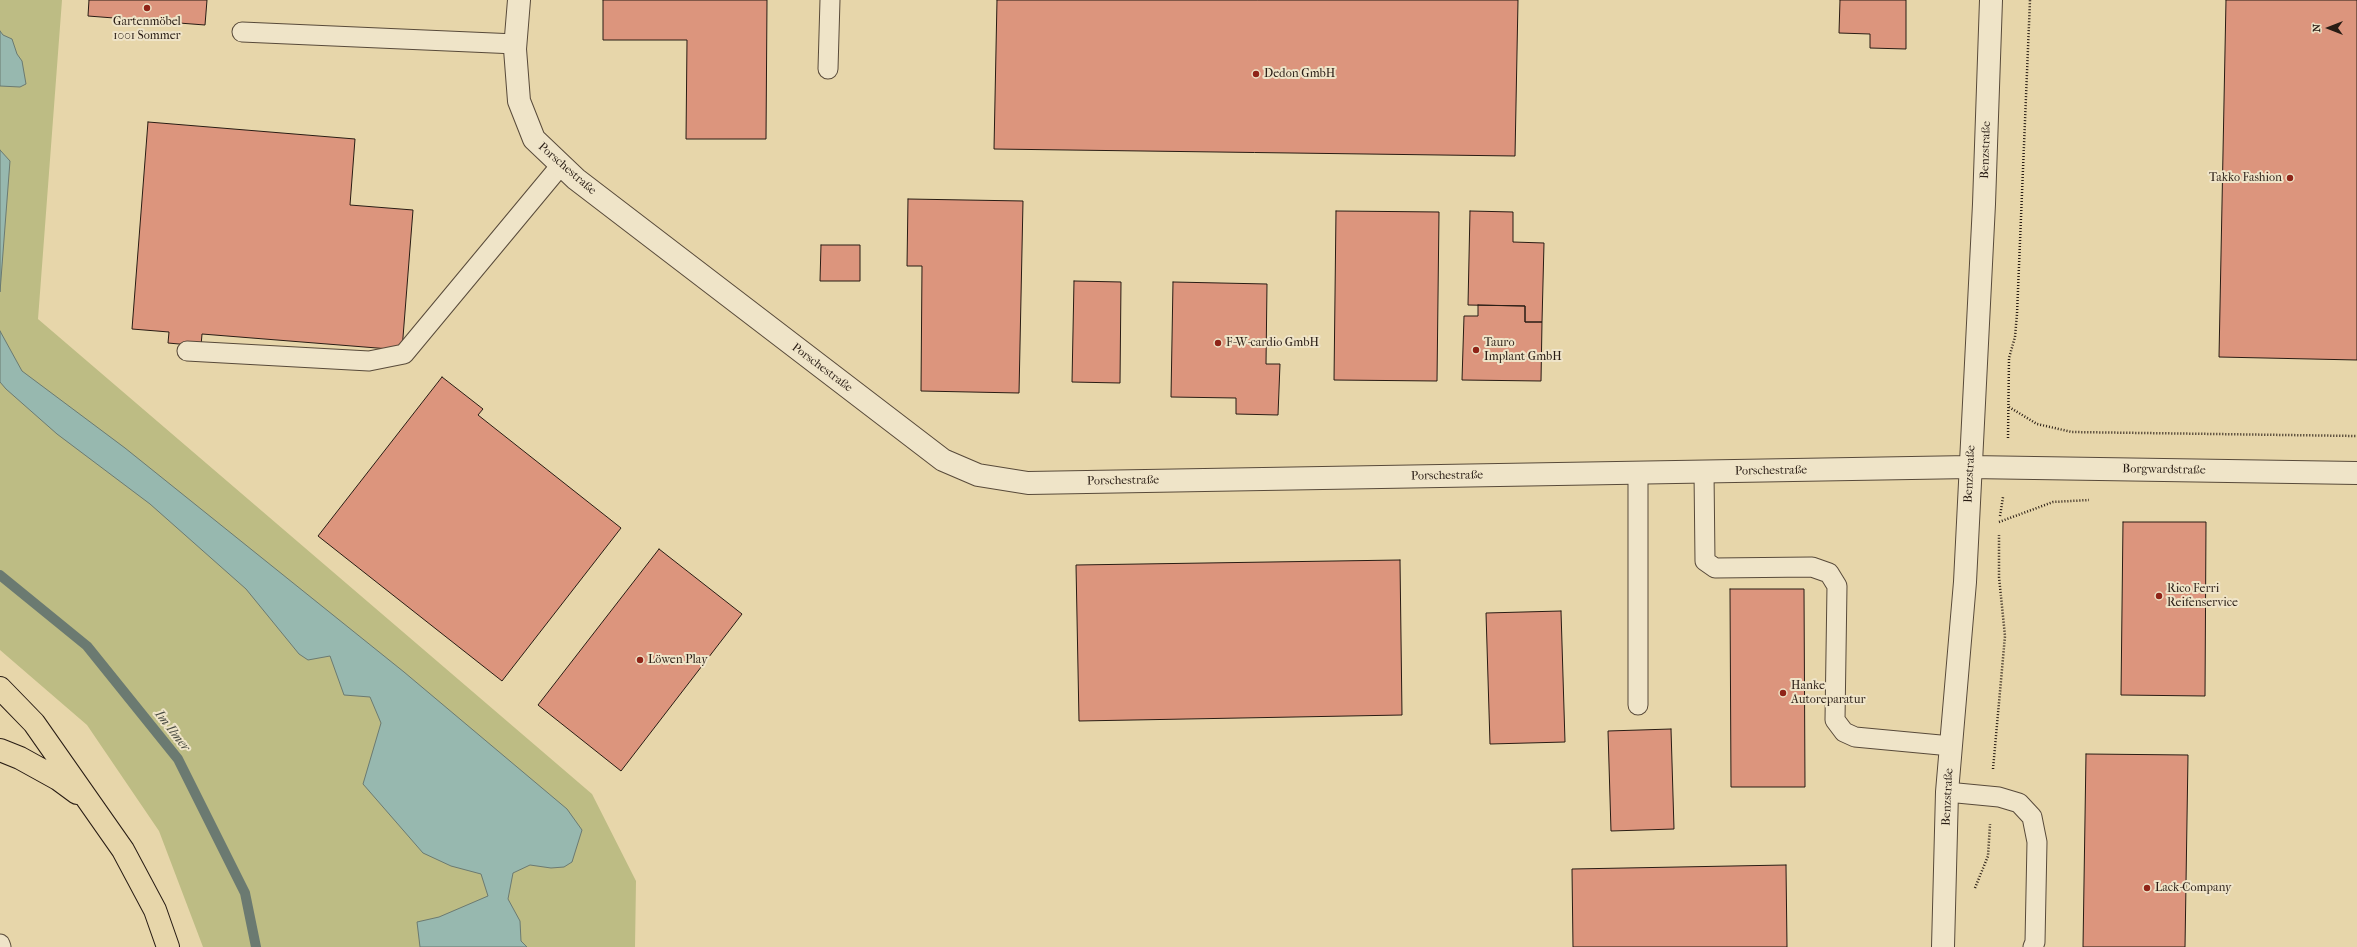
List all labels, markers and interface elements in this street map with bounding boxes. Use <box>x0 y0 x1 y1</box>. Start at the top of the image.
marker: Gartenmöbel 1001 Sommer <box>142 3 152 13</box>
north arrow <box>2309 8 2349 48</box>
place label: Gartenmöbel 1001 Sommer <box>113 15 181 43</box>
text: N <box>2310 24 2323 32</box>
place label: Dedon GmbH <box>1264 67 1335 81</box>
marker: Dedon GmbH <box>1251 69 1261 79</box>
street label: Benzstraße <box>1978 121 1994 179</box>
street label: Porschestraße <box>535 140 599 198</box>
place label: Takko Fashion <box>2209 171 2282 185</box>
marker: Takko Fashion <box>2285 173 2295 183</box>
place label: F-W-cardio GmbH <box>1226 336 1319 350</box>
place label: Tauro Implant GmbH <box>1484 336 1562 364</box>
marker: F-W-cardio GmbH <box>1213 338 1223 348</box>
street label: Porschestraße <box>789 341 855 395</box>
marker: Tauro Implant GmbH <box>1471 345 1481 355</box>
street label: Benzstraße <box>1961 445 1979 503</box>
street label: Borgwardstraße <box>2122 462 2206 478</box>
street label: Porschestraße <box>1735 463 1807 479</box>
street label: Porschestraße <box>1411 468 1483 484</box>
street label: Porschestraße <box>1087 473 1159 489</box>
place label: Rico Ferri Reifenservice <box>2167 582 2238 610</box>
marker: Rico Ferri Reifenservice <box>2154 591 2164 601</box>
place label: Löwen Play <box>648 653 708 667</box>
marker: Löwen Play <box>635 655 645 665</box>
place label: Hanke Autoreparatur <box>1791 679 1866 707</box>
marker: Hanke Autoreparatur <box>1778 688 1788 698</box>
water label: Im Ilmer <box>151 707 193 755</box>
street label: Benzstraße <box>1939 768 1957 826</box>
place label: Lack-Company <box>2155 881 2231 895</box>
marker: Lack-Company <box>2142 883 2152 893</box>

